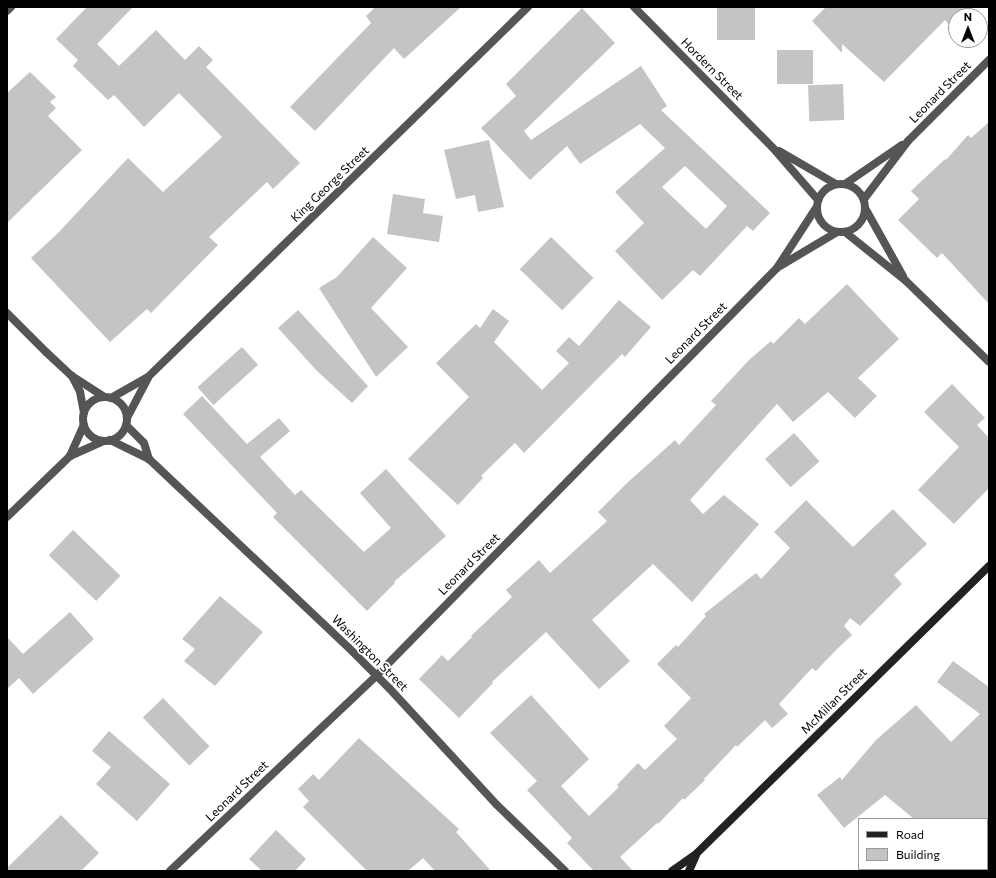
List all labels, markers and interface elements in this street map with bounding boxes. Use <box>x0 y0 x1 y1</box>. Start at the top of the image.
north arrow <box>948 8 988 48</box>
text: N <box>964 10 972 23</box>
street label: Hordern Street <box>678 35 746 103</box>
street label: Leonard Street <box>906 58 974 126</box>
street label: King George Street <box>288 143 372 225</box>
street label: Leonard Street <box>662 299 730 367</box>
street label: Leonard Street <box>435 530 503 598</box>
street label: Washington Street <box>329 612 411 694</box>
street label: McMillan Street <box>798 665 870 737</box>
street label: Leonard Street <box>203 758 271 824</box>
legend <box>858 818 988 870</box>
text: Road <box>896 827 924 841</box>
text: Building <box>896 847 940 861</box>

